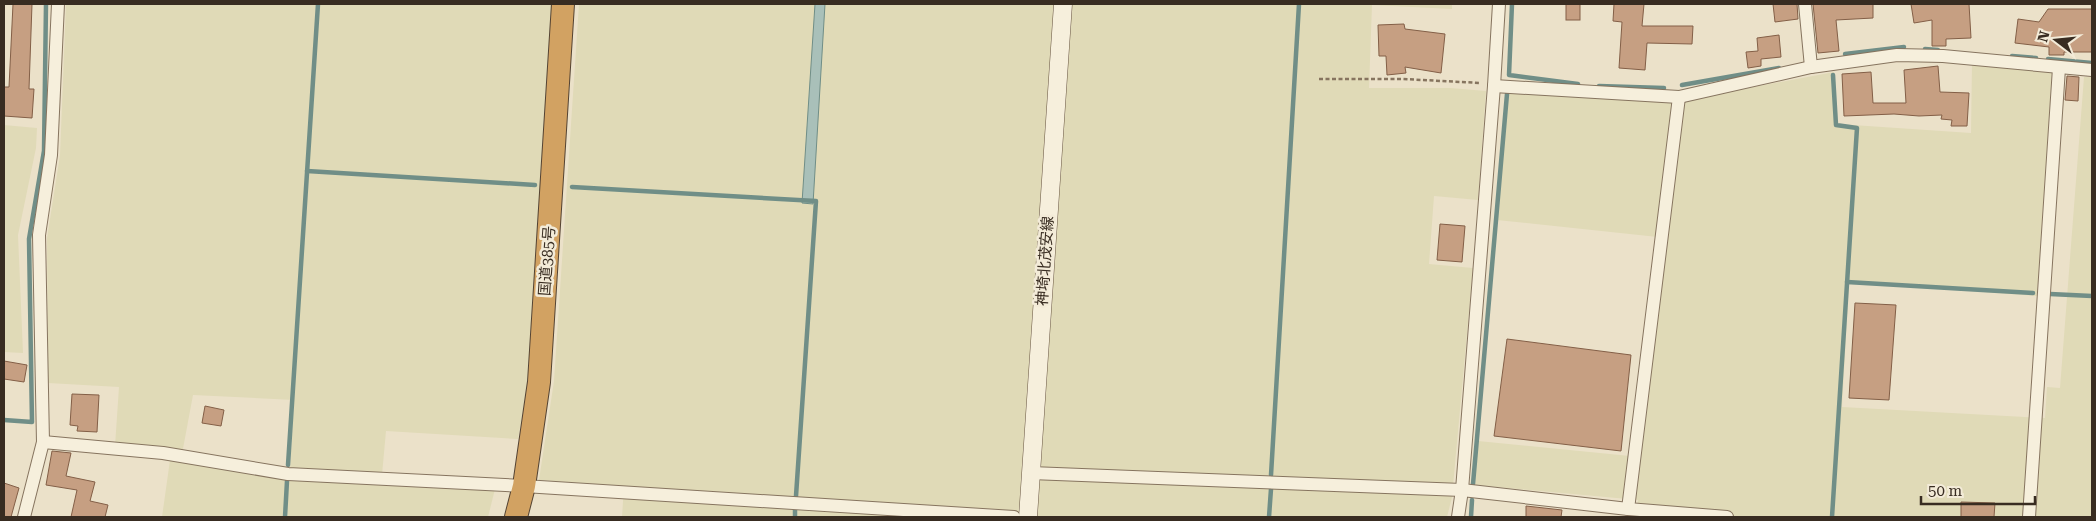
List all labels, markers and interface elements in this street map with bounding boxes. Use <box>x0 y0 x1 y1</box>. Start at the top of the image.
north arrow <box>2031 15 2081 65</box>
text: N <box>2034 29 2053 44</box>
street label: 神埼北茂安線 <box>1033 215 1057 307</box>
street label: 国道385号 <box>536 225 558 297</box>
scale bar <box>1921 474 2035 506</box>
text: 50 m <box>1928 482 1963 500</box>

